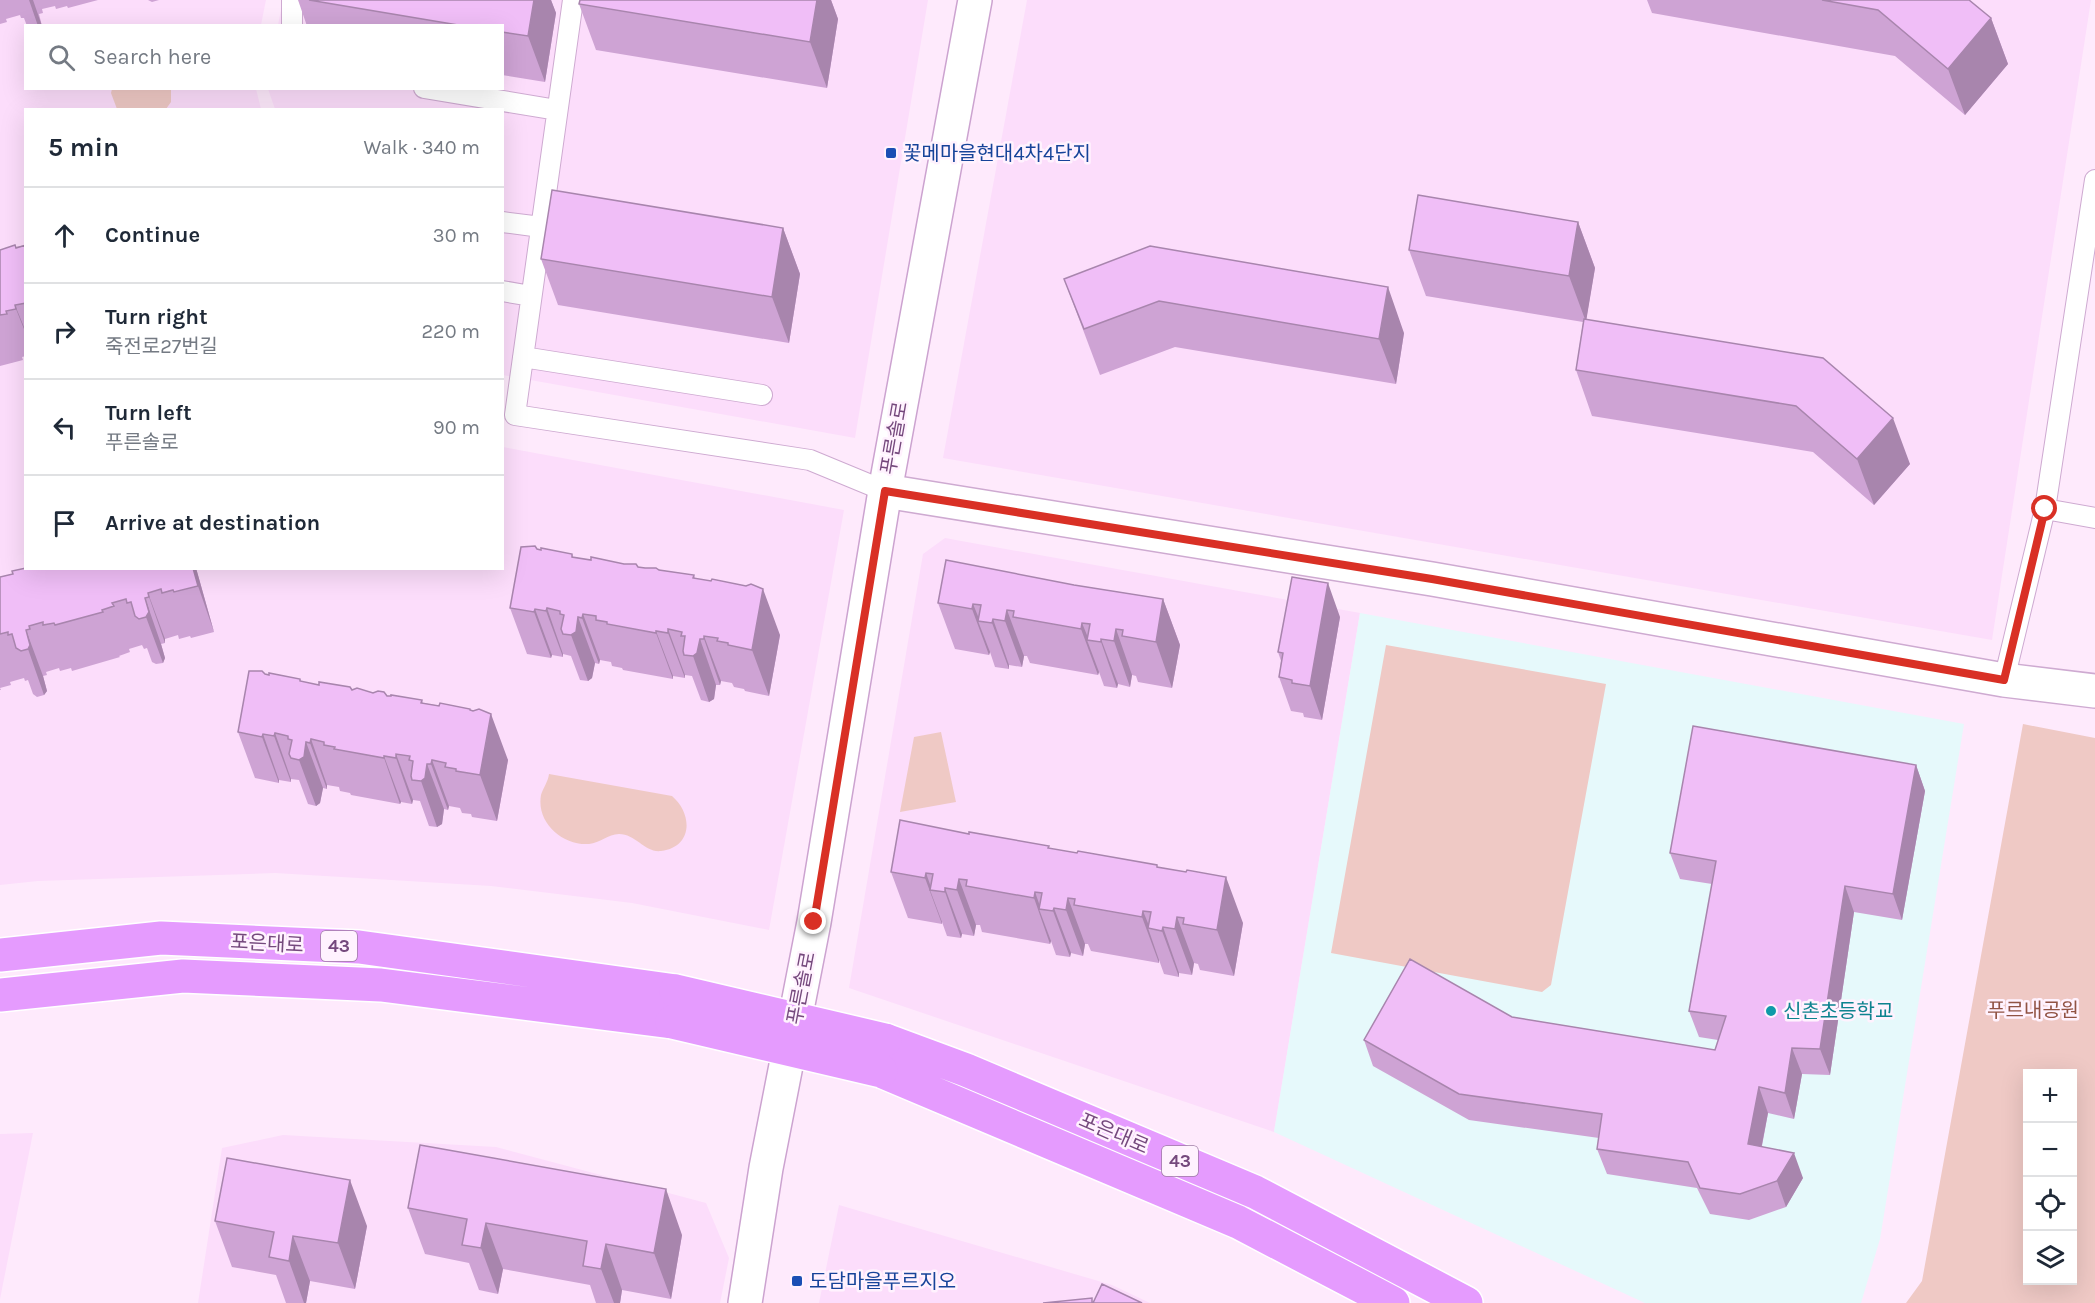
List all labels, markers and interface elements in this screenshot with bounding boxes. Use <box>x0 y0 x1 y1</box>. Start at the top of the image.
search box <box>24 24 504 90</box>
icon: search <box>45 41 78 74</box>
text: Search here <box>93 44 211 70</box>
text: 5 min <box>48 132 119 163</box>
text: Walk · 340 m <box>364 136 480 159</box>
place label: 꽃메마을현대4차4단지 <box>903 142 1091 165</box>
marker: 꽃메마을현대4차4단지 <box>884 146 898 160</box>
icon: ahead <box>48 219 81 252</box>
text: Continue <box>105 222 200 248</box>
text: 30 m <box>433 224 480 247</box>
text: Turn right <box>105 304 208 330</box>
icon: right <box>48 315 81 348</box>
text: 220 m <box>421 320 480 343</box>
text: 죽전로27번길 <box>105 335 218 358</box>
text: Turn left <box>105 400 192 426</box>
street label: 푸른솔로 <box>877 400 912 476</box>
icon: left <box>48 411 81 444</box>
text: 90 m <box>433 416 480 439</box>
text: 푸른솔로 <box>105 431 179 454</box>
route start <box>2031 495 2057 521</box>
icon: arrive <box>48 507 81 540</box>
text: Arrive at destination <box>105 510 320 536</box>
route end <box>800 908 826 934</box>
street label: 포은대로 <box>230 930 304 957</box>
road number: 43 <box>321 931 357 961</box>
street label: 푸른솔로 <box>783 950 820 1026</box>
park label: 푸르내공원 <box>1987 999 2079 1022</box>
place label: 신촌초등학교 <box>1783 1000 1893 1023</box>
marker: 신촌초등학교 <box>1764 1004 1778 1018</box>
map controls <box>2023 1069 2077 1285</box>
button: + <box>2023 1069 2077 1123</box>
street label: 포은대로 <box>1075 1108 1152 1158</box>
button: − <box>2023 1123 2077 1177</box>
road number: 43 <box>1162 1146 1198 1176</box>
button: locate <box>2023 1177 2077 1231</box>
button: layers <box>2023 1231 2077 1285</box>
place label: 도담마을푸르지오 <box>809 1270 956 1293</box>
marker: 도담마을푸르지오 <box>790 1274 804 1288</box>

